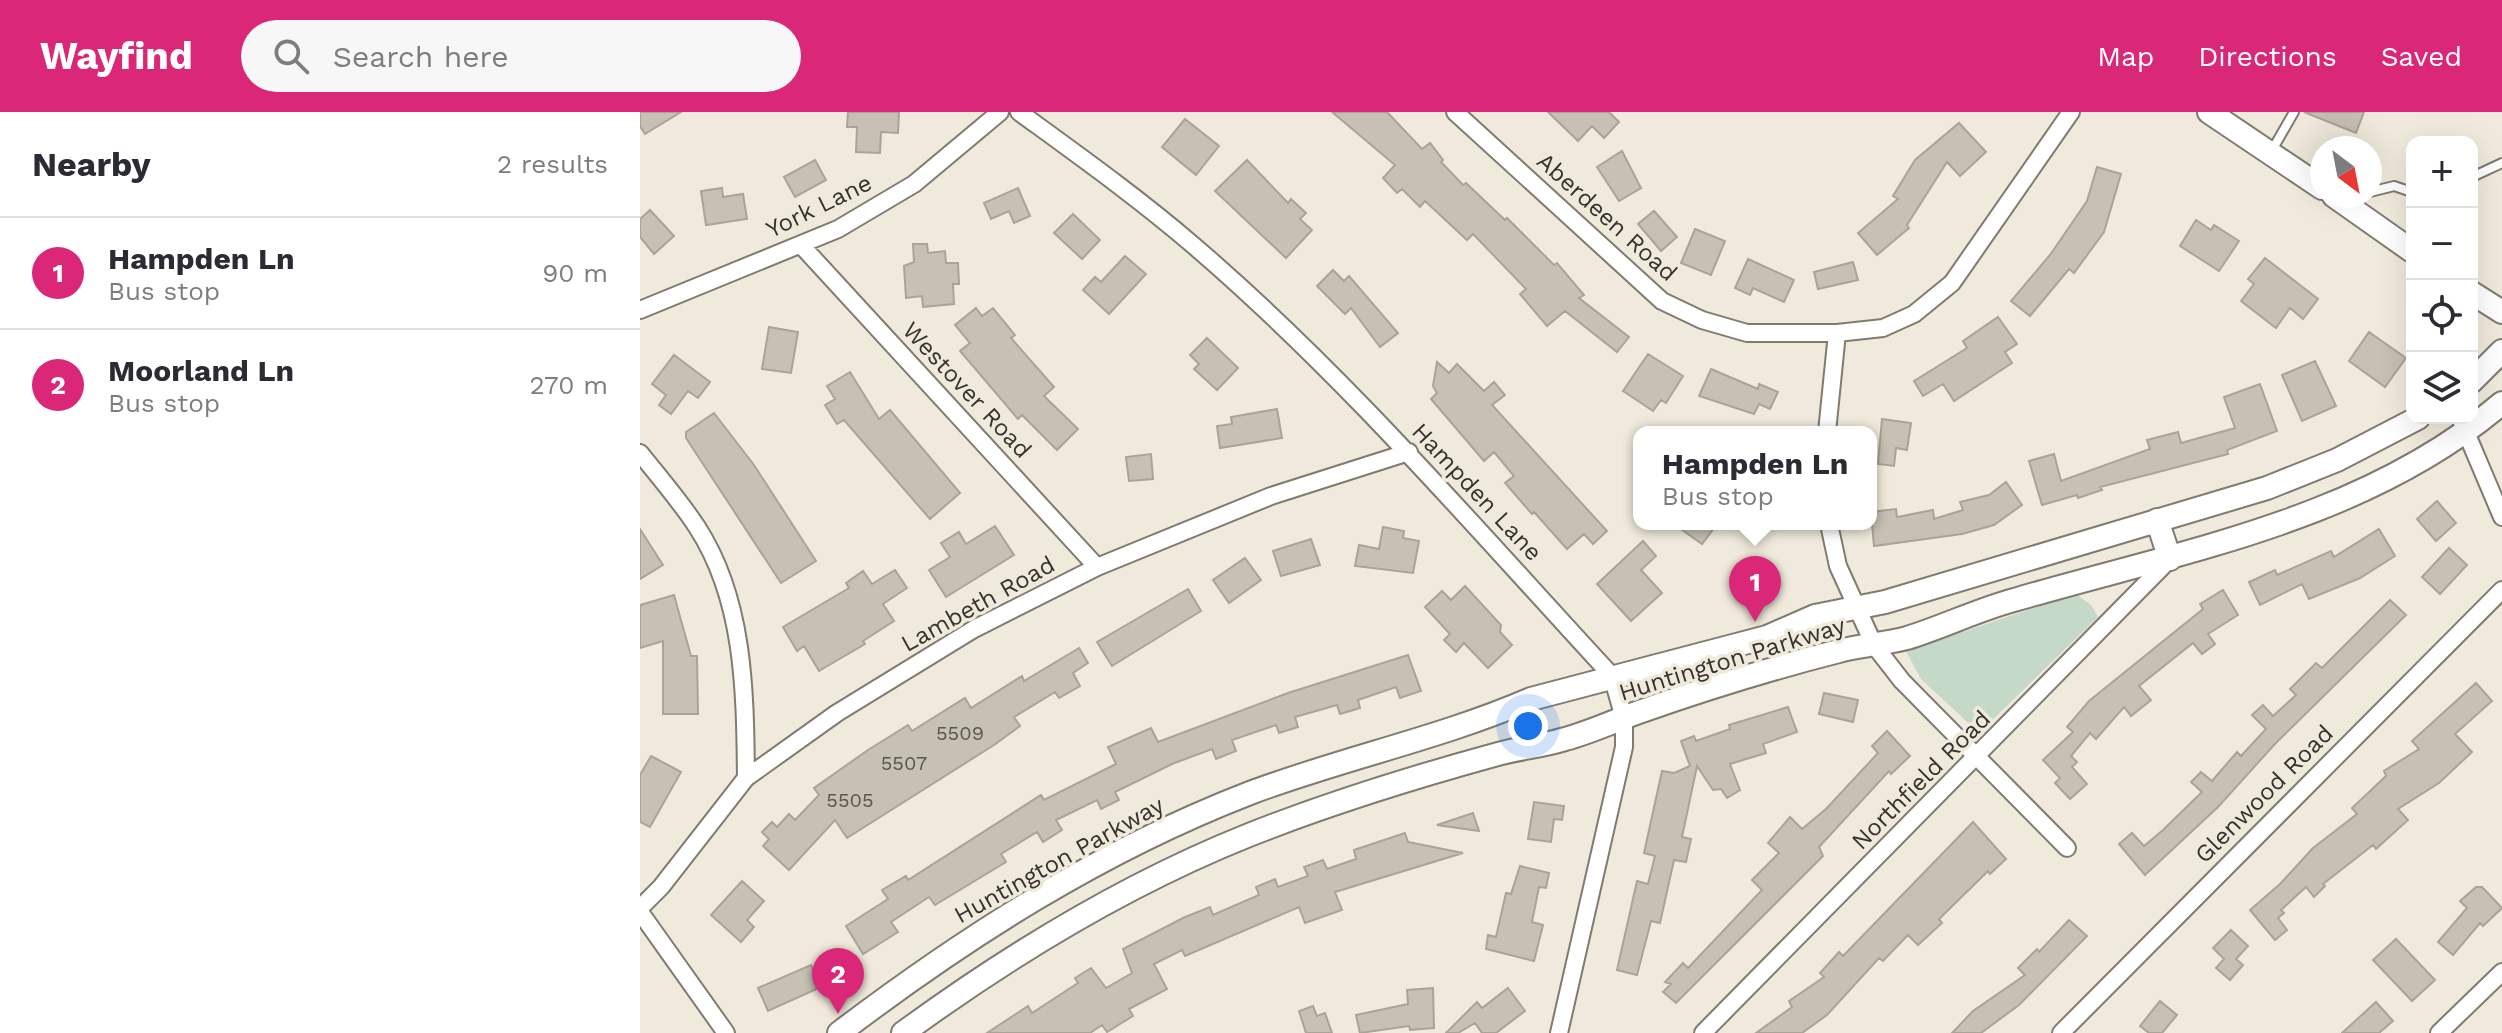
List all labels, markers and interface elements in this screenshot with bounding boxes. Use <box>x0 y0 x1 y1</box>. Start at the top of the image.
search box <box>241 20 801 92</box>
text: Wayfind <box>40 34 193 78</box>
icon: search <box>269 34 313 78</box>
text: Search here <box>333 39 509 74</box>
text: Map <box>2097 40 2154 73</box>
text: Directions <box>2198 40 2337 73</box>
text: Saved <box>2381 40 2462 73</box>
north arrow <box>2310 136 2382 208</box>
map controls <box>2406 136 2478 424</box>
button: + <box>2406 136 2478 208</box>
text: Nearby <box>32 144 151 184</box>
street label: Aberdeen Road <box>1531 147 1683 287</box>
text: 2 results <box>497 149 608 179</box>
street label: York Lane <box>762 168 876 244</box>
button: − <box>2406 208 2478 280</box>
text: Hampden Ln <box>108 241 295 276</box>
text: 1 <box>52 258 64 288</box>
text: 90 m <box>542 258 608 288</box>
text: Bus stop <box>108 276 220 306</box>
button: locate <box>2406 280 2478 352</box>
street label: Westover Road <box>897 316 1037 464</box>
button: layers <box>2406 352 2478 424</box>
text: Moorland Ln <box>108 353 294 388</box>
text: 2 <box>50 370 66 400</box>
text: 270 m <box>529 370 608 400</box>
text: Bus stop <box>108 388 220 418</box>
street label: Hampden Lane <box>1406 418 1548 566</box>
popup <box>1633 426 1877 530</box>
text: Hampden Ln <box>1662 446 1848 481</box>
text: Bus stop <box>1662 481 1774 511</box>
street label: Lambeth Road <box>896 550 1060 658</box>
pin: 1 <box>1729 556 1781 622</box>
street label: Huntington Parkway <box>1615 611 1849 707</box>
street label: Northfield Road <box>1846 705 1996 855</box>
your location <box>1508 706 1548 746</box>
street label: Glenwood Road <box>2189 719 2339 869</box>
house number: 5509 <box>936 721 984 745</box>
house number: 5507 <box>881 751 927 775</box>
house number: 5505 <box>826 788 874 812</box>
street label: Huntington Parkway <box>949 790 1169 929</box>
pin: 2 <box>812 948 864 1014</box>

